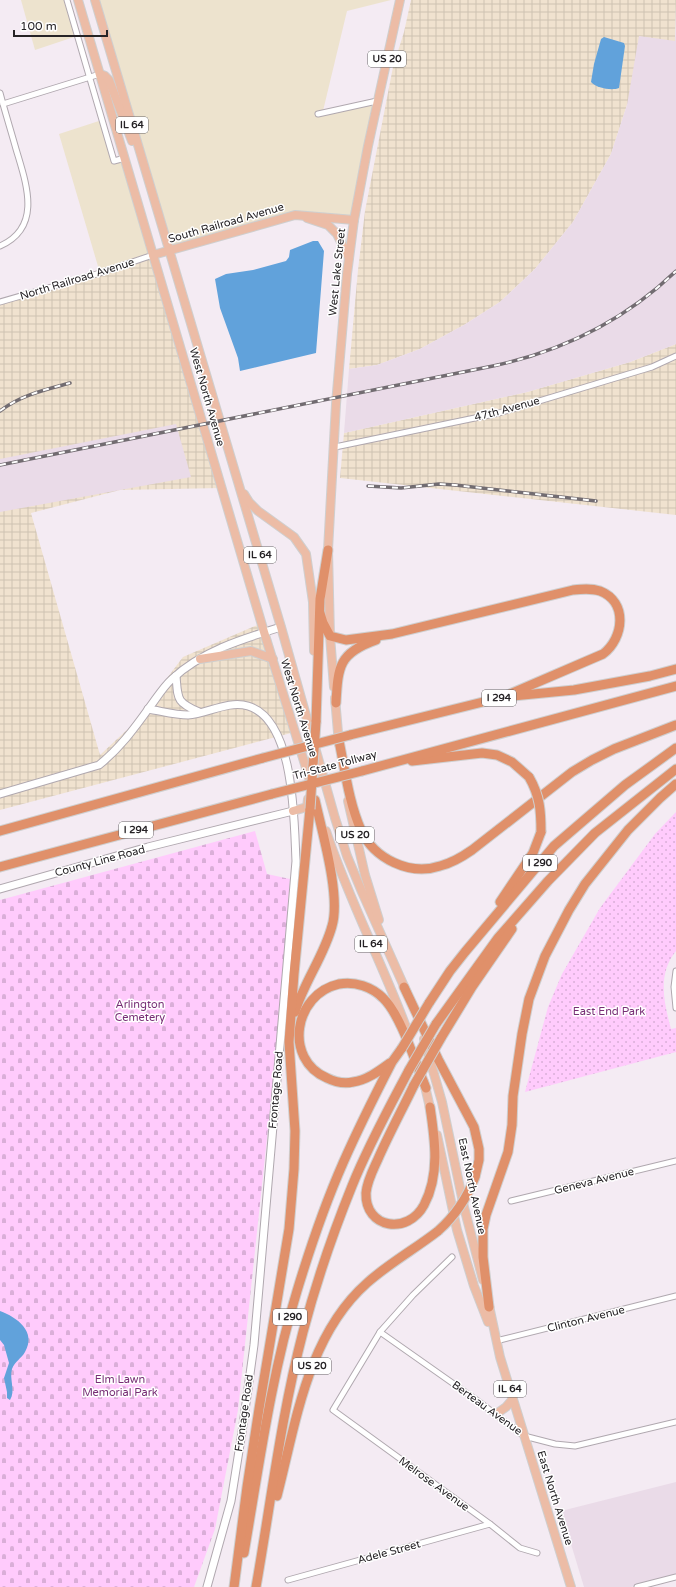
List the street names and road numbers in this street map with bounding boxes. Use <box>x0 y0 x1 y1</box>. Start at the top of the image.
road number: US 20 <box>368 51 406 67</box>
road number: IL 64 <box>116 117 148 133</box>
street label: South Railroad Avenue <box>167 200 285 246</box>
street label: West Lake Street <box>326 228 348 316</box>
street label: North Railroad Avenue <box>18 255 136 303</box>
street label: West North Avenue <box>187 346 227 448</box>
street label: 47th Avenue <box>473 394 541 424</box>
road number: IL 64 <box>244 547 276 563</box>
street label: West North Avenue <box>278 657 320 759</box>
road number: I 294 <box>482 690 516 706</box>
street label: Tri-State Tollway <box>292 748 378 782</box>
road number: I 294 <box>119 822 153 838</box>
road number: US 20 <box>336 827 374 843</box>
street label: County Line Road <box>53 843 147 879</box>
road number: I 290 <box>523 855 557 871</box>
road number: IL 64 <box>355 936 387 952</box>
street label: Frontage Road <box>266 1051 286 1129</box>
street label: East North Avenue <box>455 1137 489 1235</box>
street label: Geneva Avenue <box>553 1165 635 1197</box>
street label: Clinton Avenue <box>546 1303 626 1335</box>
road number: I 290 <box>273 1309 307 1325</box>
road number: US 20 <box>293 1358 331 1374</box>
street label: Frontage Road <box>232 1374 256 1452</box>
street label: Berteau Avenue <box>449 1378 525 1438</box>
road number: IL 64 <box>494 1381 526 1397</box>
street label: East North Avenue <box>534 1449 576 1547</box>
street label: Melrose Avenue <box>396 1454 472 1514</box>
street label: Adele Street <box>356 1537 422 1567</box>

